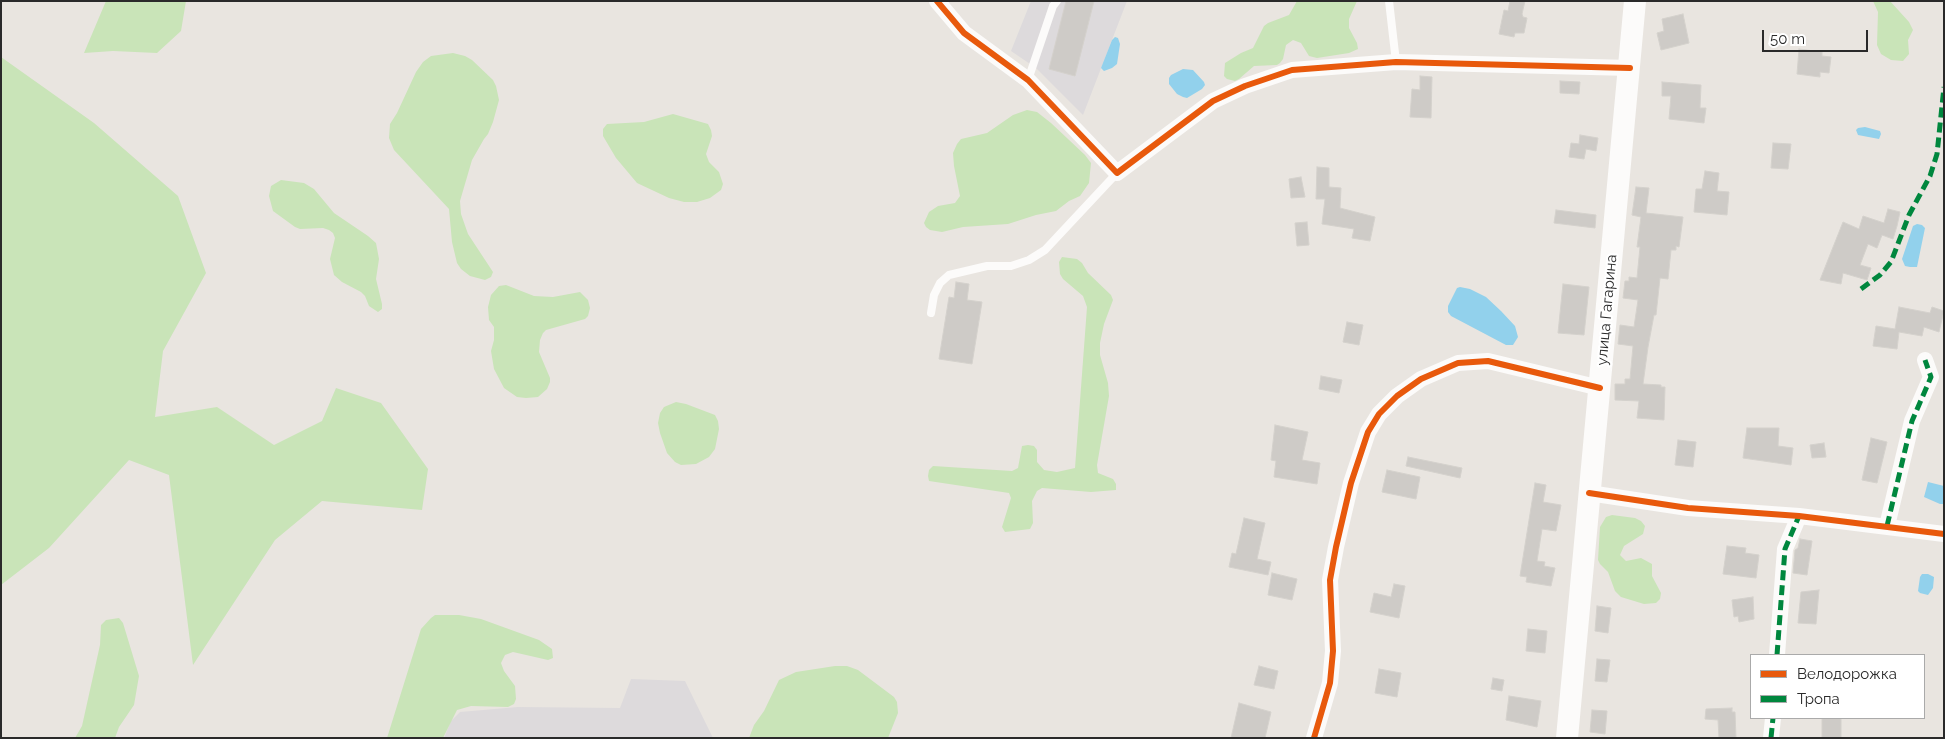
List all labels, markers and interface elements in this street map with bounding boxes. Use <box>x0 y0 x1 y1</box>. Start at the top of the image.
scale bar <box>1765 20 1871 52</box>
text: 50 m <box>1770 30 1805 48</box>
street label: улица Гагарина <box>1593 254 1621 366</box>
legend <box>1750 654 1925 719</box>
text: Велодорожка <box>1797 665 1897 683</box>
text: Тропа <box>1797 690 1840 708</box>

